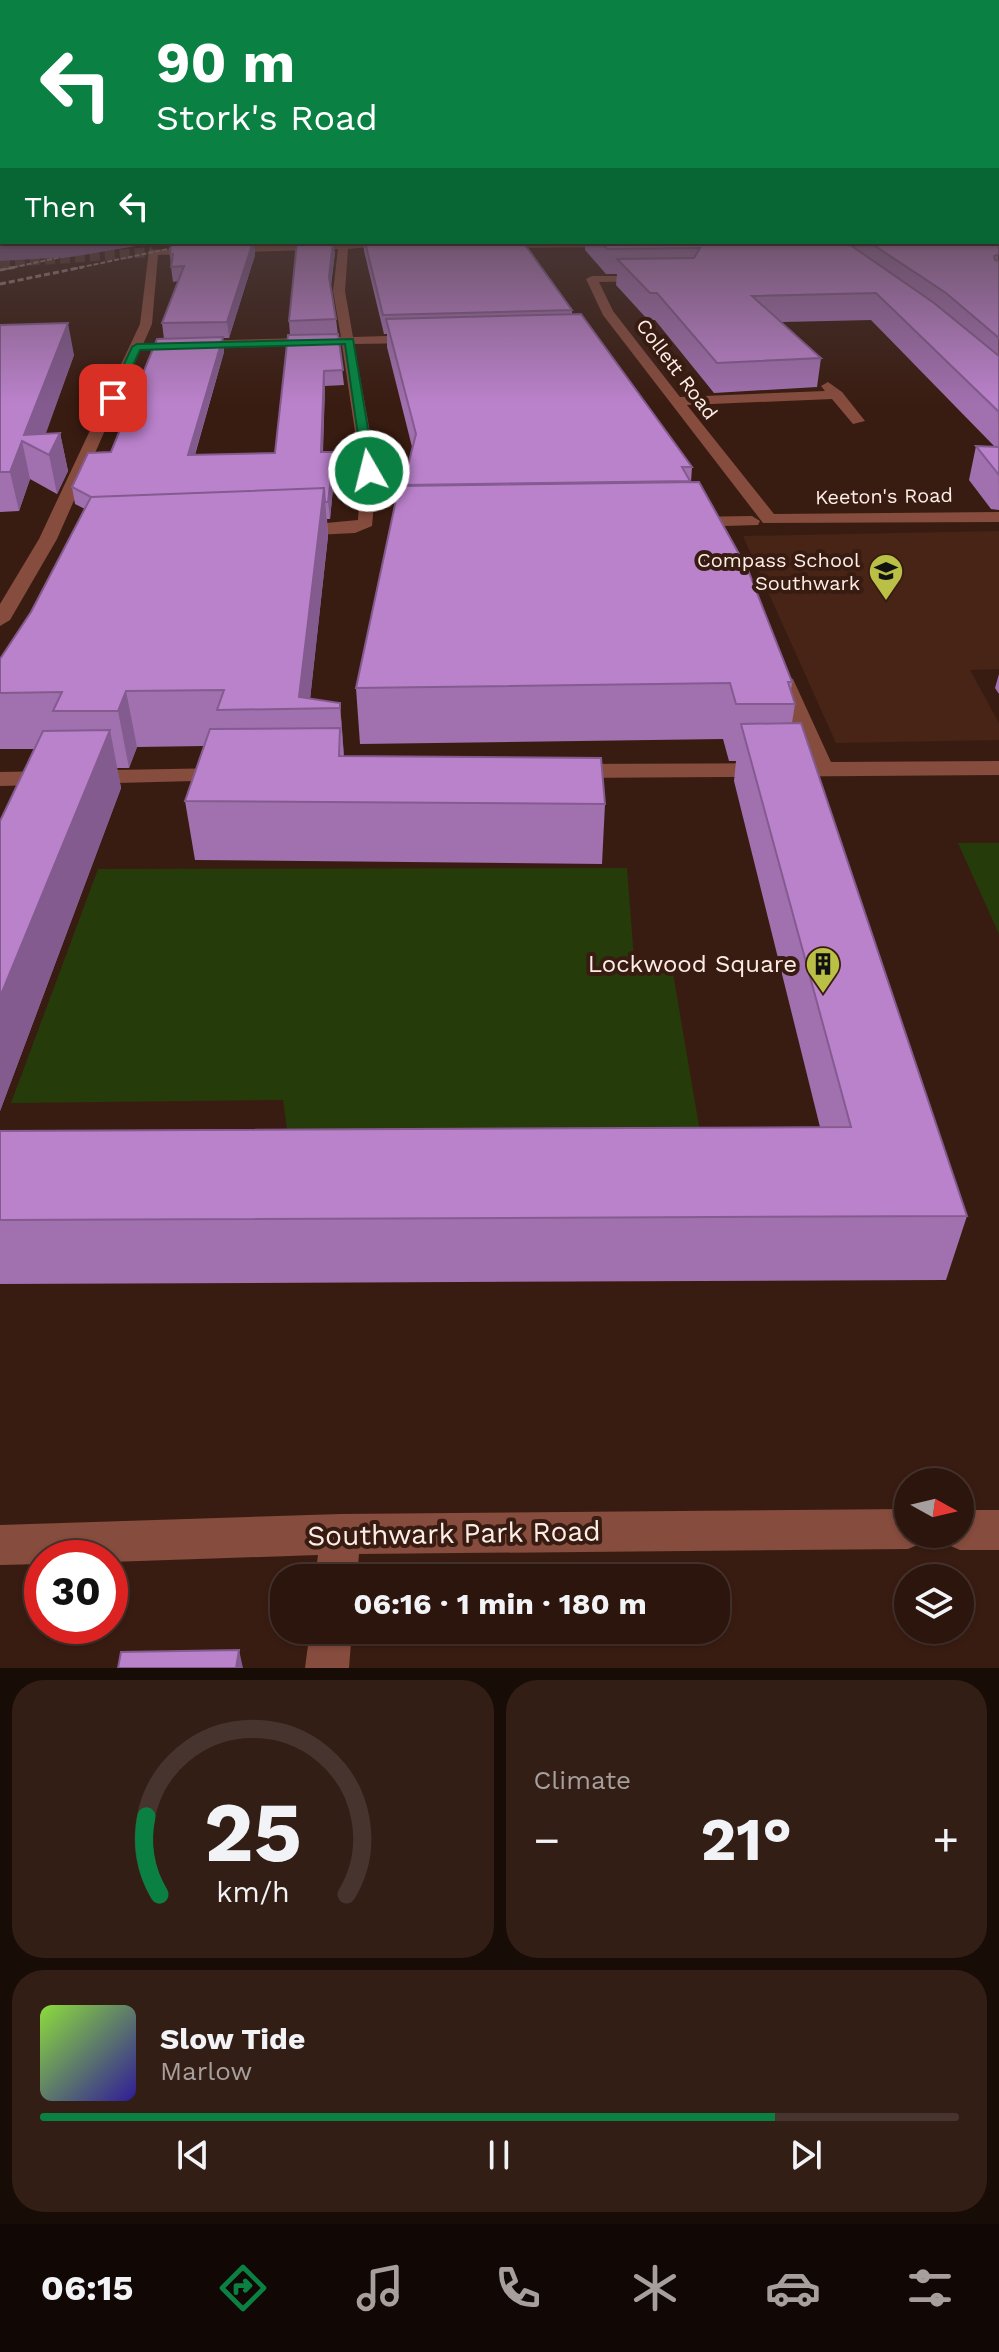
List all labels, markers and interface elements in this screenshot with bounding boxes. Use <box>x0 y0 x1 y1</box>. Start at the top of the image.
text: 90 m <box>156 30 295 96</box>
icon: left <box>24 32 128 136</box>
text: Stork's Road <box>156 97 378 139</box>
icon: left <box>112 184 156 228</box>
text: Then <box>24 189 96 224</box>
street label: Collett Road <box>631 314 723 424</box>
pin <box>79 364 147 432</box>
icon: arrive <box>91 376 135 420</box>
position arrow <box>327 429 411 513</box>
street label: Keeton's Road <box>815 483 953 509</box>
place label: Compass School Southwark <box>697 548 860 595</box>
school or university icon: Compass School Southwark <box>867 552 905 602</box>
building icon: Lockwood Square <box>804 945 842 995</box>
place label: Lockwood Square <box>588 950 797 978</box>
north arrow <box>894 1468 974 1548</box>
map controls <box>894 1468 974 1644</box>
street label: Southwark Park Road <box>307 1514 601 1553</box>
speed limit sign: 30 <box>24 1540 128 1644</box>
button: layers <box>894 1564 974 1644</box>
text: 06:16 · 1 min · 180 m <box>353 1586 647 1621</box>
text: Climate <box>534 1765 631 1795</box>
text: 25 <box>204 1784 302 1881</box>
text: 21° <box>701 1804 792 1875</box>
text: − <box>534 1814 560 1866</box>
text: + <box>932 1814 959 1866</box>
text: km/h <box>216 1875 290 1909</box>
text: Slow Tide <box>160 2021 305 2056</box>
text: Marlow <box>160 2056 252 2086</box>
icon: previous <box>171 2133 215 2177</box>
icon: pause <box>477 2133 521 2177</box>
icon: next <box>784 2133 828 2177</box>
icon: directions <box>215 2260 271 2316</box>
icon: music <box>352 2260 408 2316</box>
icon: phone <box>490 2260 546 2316</box>
icon: climate <box>627 2260 683 2316</box>
icon: car <box>765 2260 821 2316</box>
icon: filters <box>902 2260 958 2316</box>
text: 06:15 <box>41 2267 133 2309</box>

